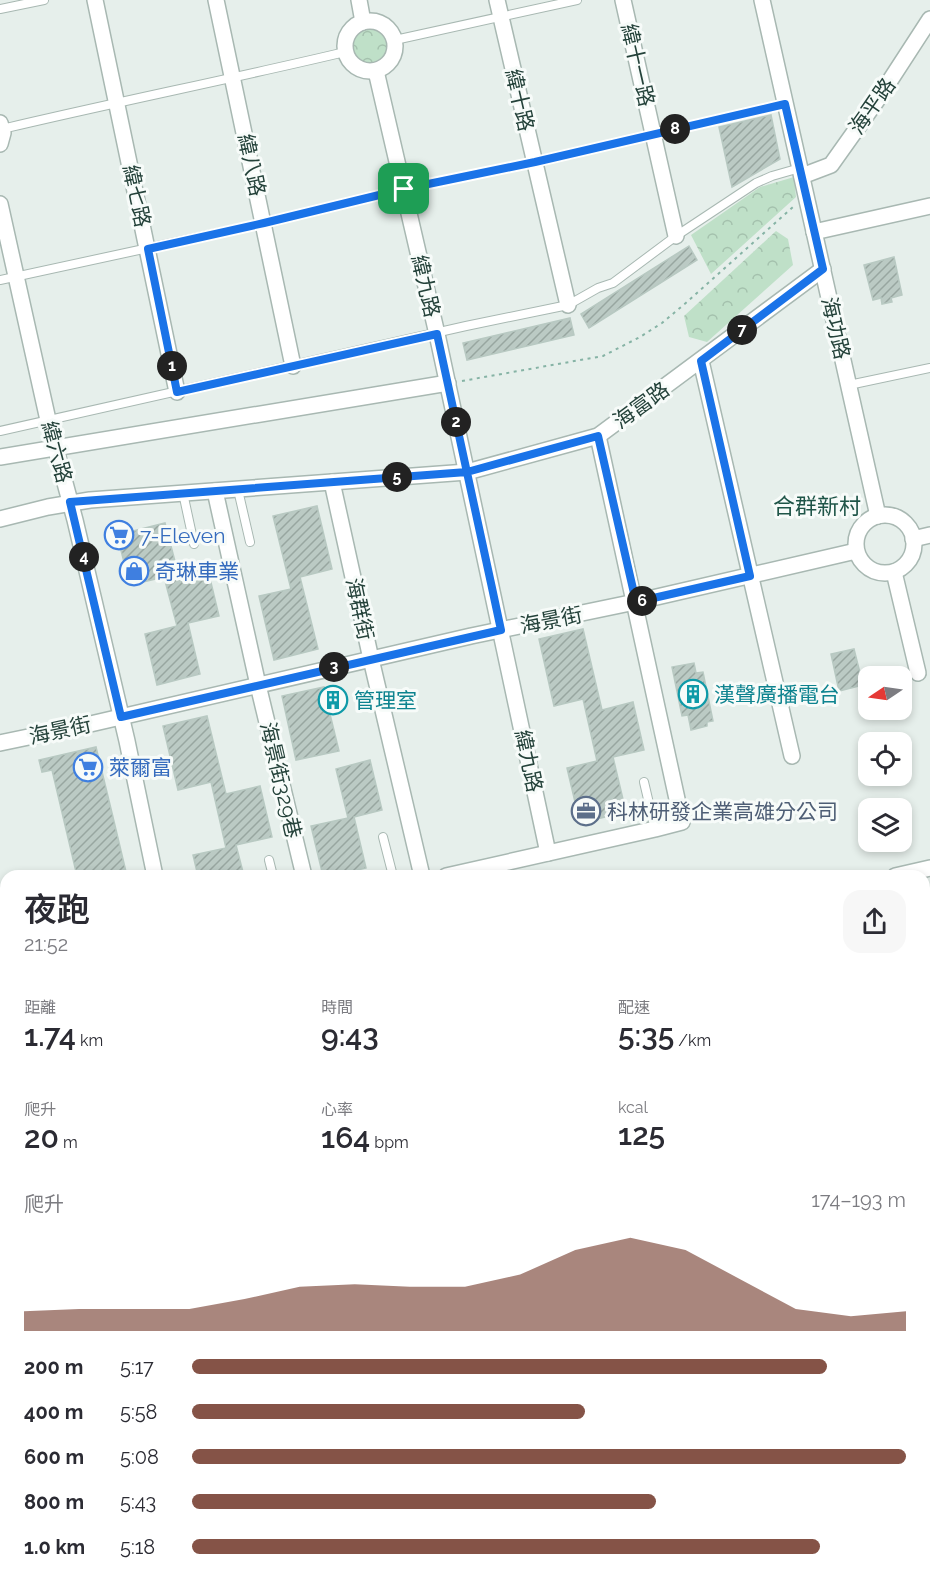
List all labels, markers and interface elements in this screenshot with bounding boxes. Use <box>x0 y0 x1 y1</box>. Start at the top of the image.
street label: 緯十一路 <box>616 21 660 109</box>
street label: 緯十路 <box>501 66 539 134</box>
street label: 海平路 <box>844 73 900 139</box>
pin: 8 <box>660 114 690 144</box>
text: 8 <box>670 119 680 138</box>
street label: 緯八路 <box>233 132 271 198</box>
street label: 緯七路 <box>118 163 156 229</box>
pin <box>378 163 429 214</box>
icon: arrive <box>387 172 420 205</box>
street label: 緯九路 <box>407 252 445 320</box>
street label: 海功路 <box>817 294 855 362</box>
pin: 7 <box>727 315 757 345</box>
text: 7 <box>738 320 746 339</box>
pin: 1 <box>157 351 187 381</box>
text: 1 <box>168 356 176 375</box>
street label: 海富路 <box>608 376 674 434</box>
pin: 2 <box>441 407 471 437</box>
text: 2 <box>451 412 461 431</box>
street label: 緯六路 <box>37 418 77 486</box>
pin: 5 <box>382 462 412 492</box>
text: 5 <box>393 467 401 486</box>
district label: 合群新村 <box>773 493 861 519</box>
supermarket icon: 7-Eleven <box>103 519 135 551</box>
place label: 7-Eleven <box>140 523 225 548</box>
pin: 4 <box>69 542 99 572</box>
text: 4 <box>79 547 89 566</box>
shop icon: 奇琳車業 <box>118 555 150 587</box>
place label: 奇琳車業 <box>155 559 239 584</box>
street label: 海群街 <box>341 576 379 642</box>
pin: 6 <box>627 586 657 616</box>
text: 6 <box>637 591 647 610</box>
street label: 海景街 <box>518 602 584 638</box>
pin: 3 <box>319 652 349 682</box>
text: 3 <box>330 657 338 676</box>
north arrow <box>858 666 912 720</box>
map controls <box>858 666 912 852</box>
building icon: 漢聲廣播電台 <box>677 678 709 710</box>
place label: 漢聲廣播電台 <box>714 682 840 707</box>
building icon: 管理室 <box>317 684 349 716</box>
place label: 管理室 <box>354 688 417 713</box>
street label: 海景街 <box>27 711 93 749</box>
street label: 海景街329巷 <box>255 719 307 841</box>
street label: 緯九路 <box>510 728 548 794</box>
button: locate <box>858 732 912 786</box>
supermarket icon: 萊爾富 <box>72 751 104 783</box>
place label: 萊爾富 <box>109 755 172 780</box>
office icon: 科林研發企業高雄分公司 <box>570 795 602 827</box>
button: layers <box>858 798 912 852</box>
place label: 科林研發企業高雄分公司 <box>607 799 838 824</box>
text: 夜跑 <box>24 890 90 929</box>
button: share <box>843 890 906 953</box>
text: 21:52 <box>24 932 68 956</box>
text: 距離 <box>24 998 56 1017</box>
text: 時間 <box>321 998 353 1017</box>
text: 配速 <box>618 998 650 1017</box>
text: 1.74 <box>24 1018 76 1053</box>
text: 9:43 <box>321 1018 379 1053</box>
text: 5:35 <box>618 1018 674 1053</box>
text: km <box>76 1031 103 1050</box>
text: /km <box>674 1031 711 1050</box>
text: kcal <box>618 1098 648 1117</box>
text: 爬升 <box>24 1100 56 1119</box>
text: 心率 <box>321 1100 353 1119</box>
text: 125 <box>618 1117 665 1152</box>
text: 20 <box>24 1120 59 1155</box>
text: 164 <box>321 1120 370 1155</box>
text: m <box>59 1133 78 1152</box>
text: bpm <box>370 1133 409 1152</box>
text: 174–193 m <box>811 1188 906 1212</box>
text: 爬升 <box>24 1192 64 1216</box>
text: 200 m <box>24 1355 83 1379</box>
text: 5:17 <box>120 1355 154 1379</box>
text: 400 m <box>24 1400 83 1424</box>
text: 5:58 <box>120 1400 157 1424</box>
text: 600 m <box>24 1445 84 1469</box>
text: 5:08 <box>120 1445 159 1469</box>
text: 800 m <box>24 1490 84 1514</box>
text: 5:43 <box>120 1490 156 1514</box>
text: 1.0 km <box>24 1535 85 1559</box>
text: 5:18 <box>120 1535 155 1559</box>

